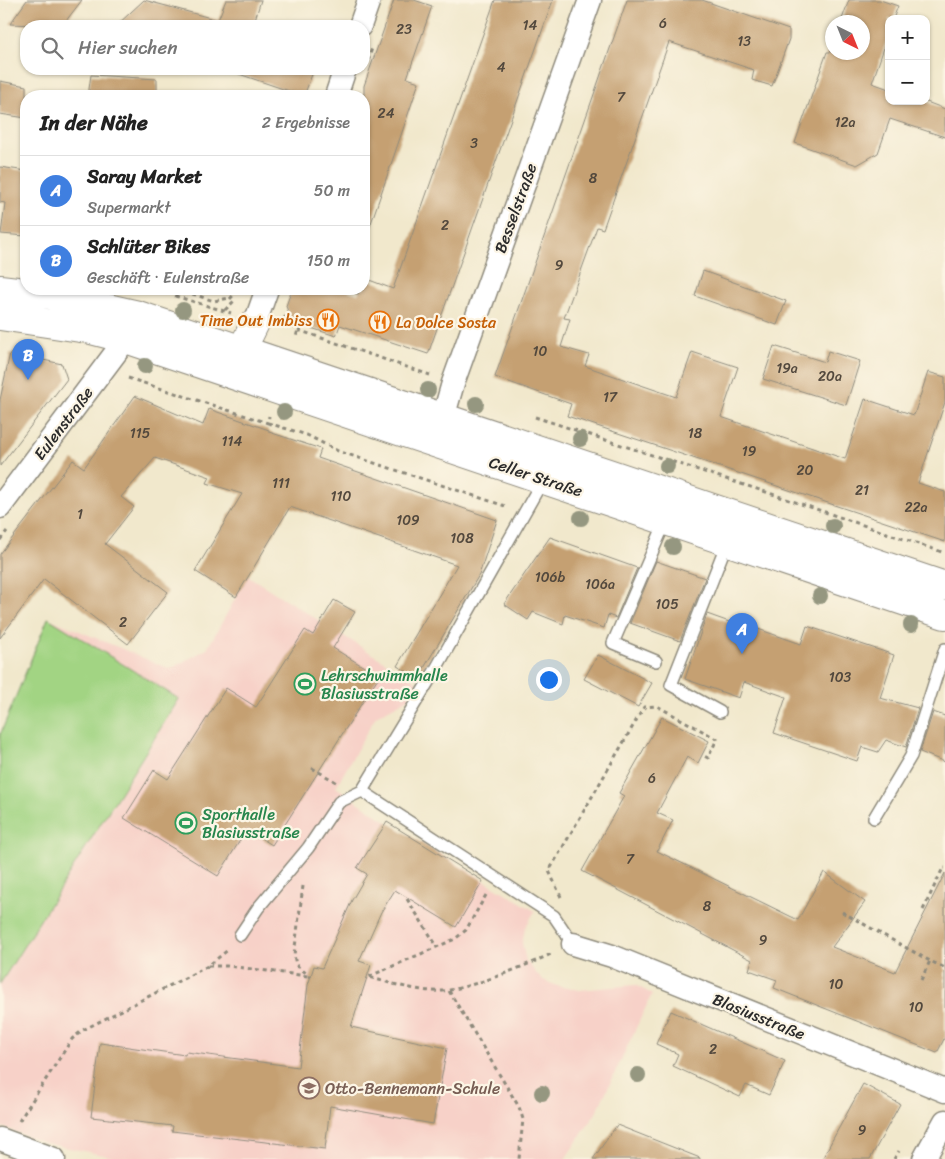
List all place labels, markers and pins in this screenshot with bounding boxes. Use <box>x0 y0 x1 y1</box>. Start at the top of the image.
place label: Time Out Imbiss <box>200 306 312 335</box>
restaurant icon: Time Out Imbiss <box>316 308 340 332</box>
place label: La Dolce Sosta <box>396 308 497 337</box>
restaurant icon: La Dolce Sosta <box>368 310 392 334</box>
pin: B <box>12 339 44 380</box>
pin: A <box>726 613 758 654</box>
place label: Lehrschwimmhalle Blasiusstraße <box>321 661 448 708</box>
sports icon: Lehrschwimmhalle Blasiusstraße <box>293 672 317 696</box>
place label: Sporthalle Blasiusstraße <box>202 800 300 847</box>
sports icon: Sporthalle Blasiusstraße <box>174 811 198 835</box>
place label: Otto-Bennemann-Schule <box>325 1074 500 1103</box>
school or university icon: Otto-Bennemann-Schule <box>297 1076 321 1100</box>

